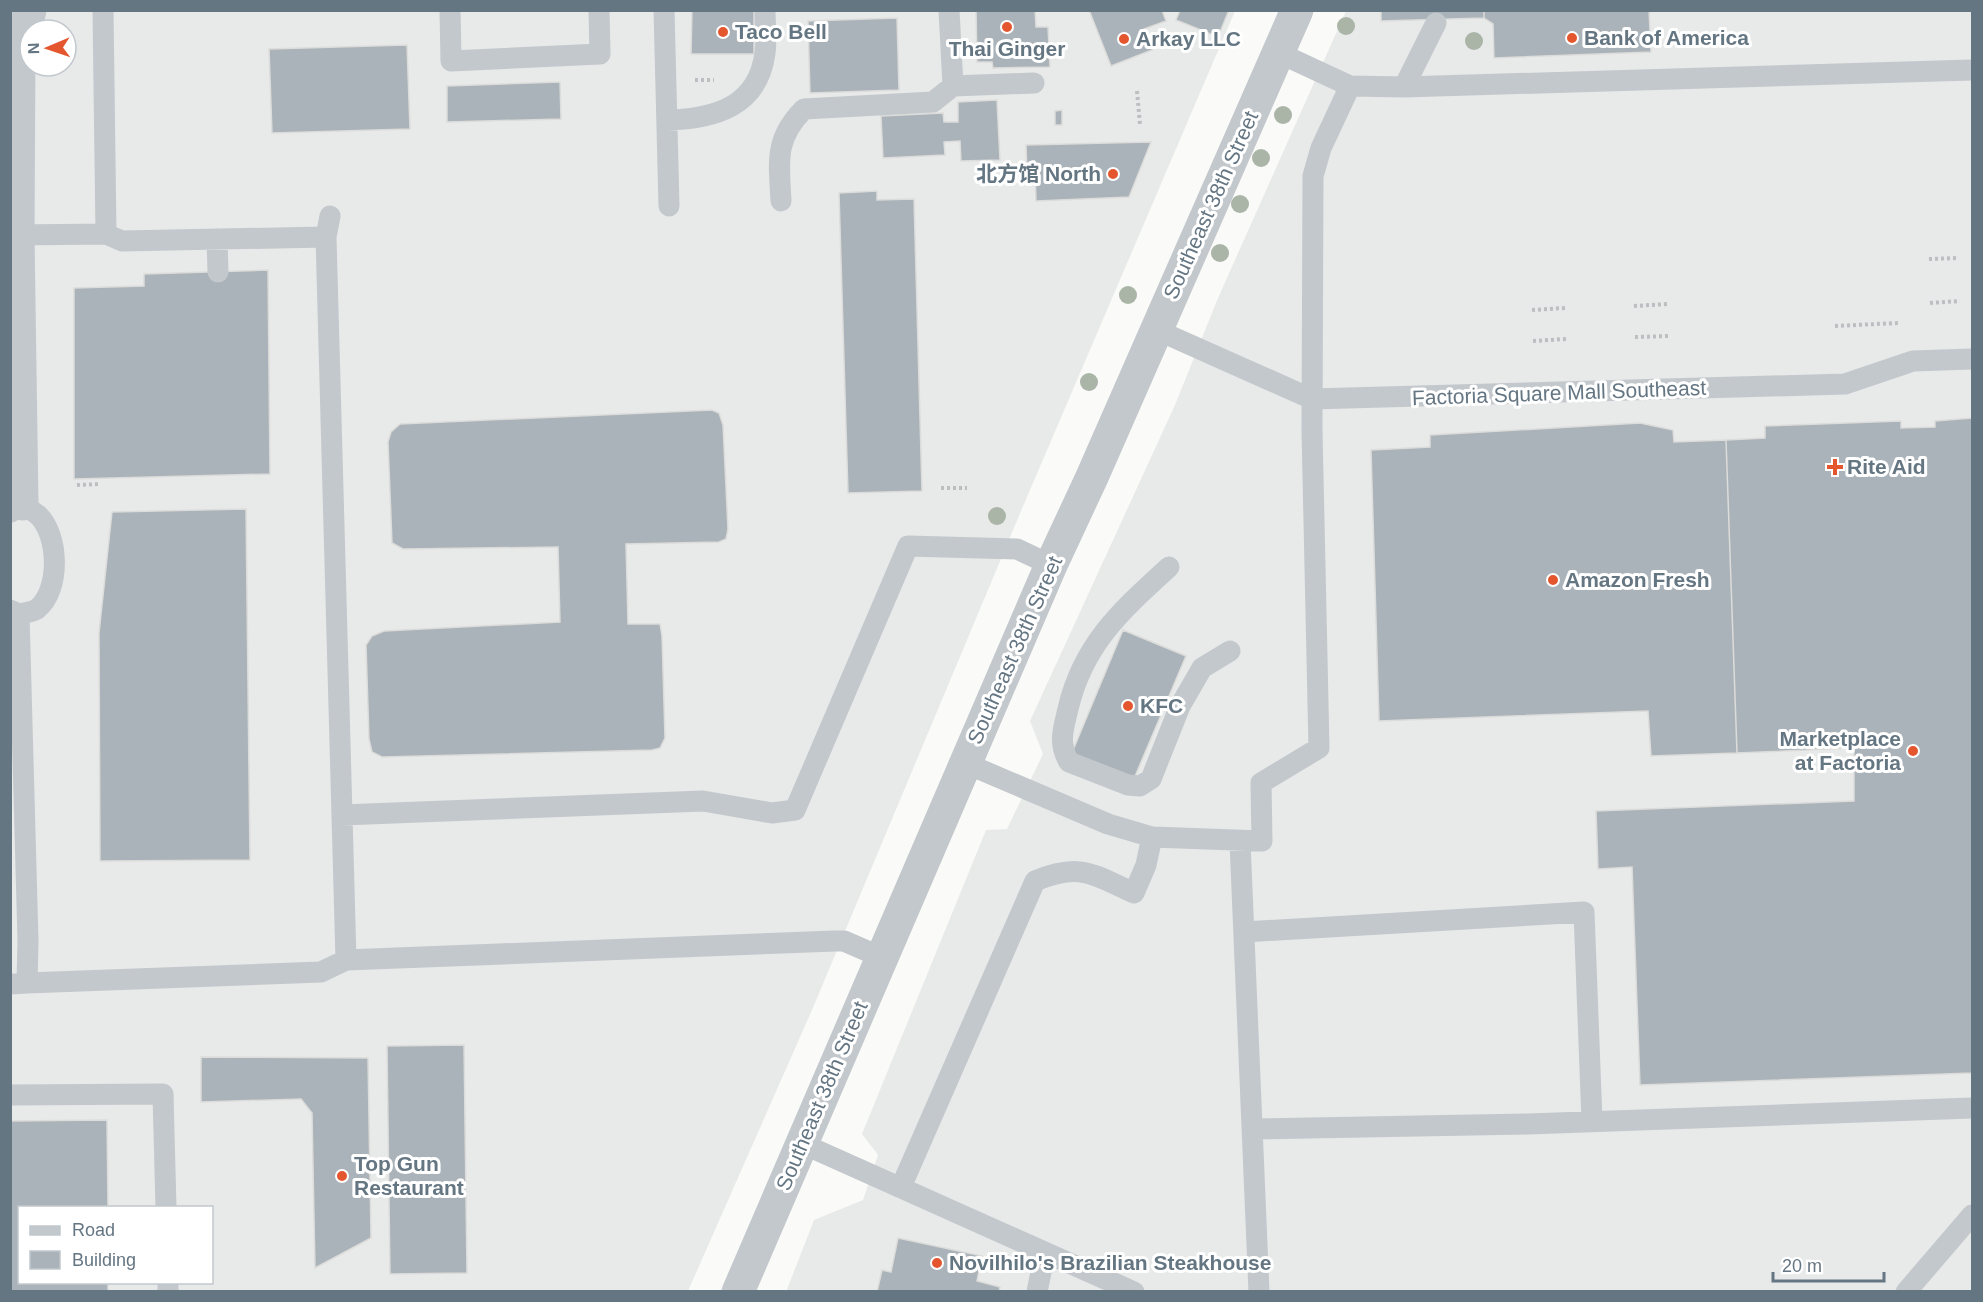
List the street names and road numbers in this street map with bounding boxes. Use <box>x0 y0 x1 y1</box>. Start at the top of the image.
street label: Southeast 38th Street <box>1159 107 1262 302</box>
street label: Factoria Square Mall Southeast <box>1412 376 1707 409</box>
street label: Southeast 38th Street <box>963 552 1066 747</box>
street label: Southeast 38th Street <box>771 998 872 1194</box>

